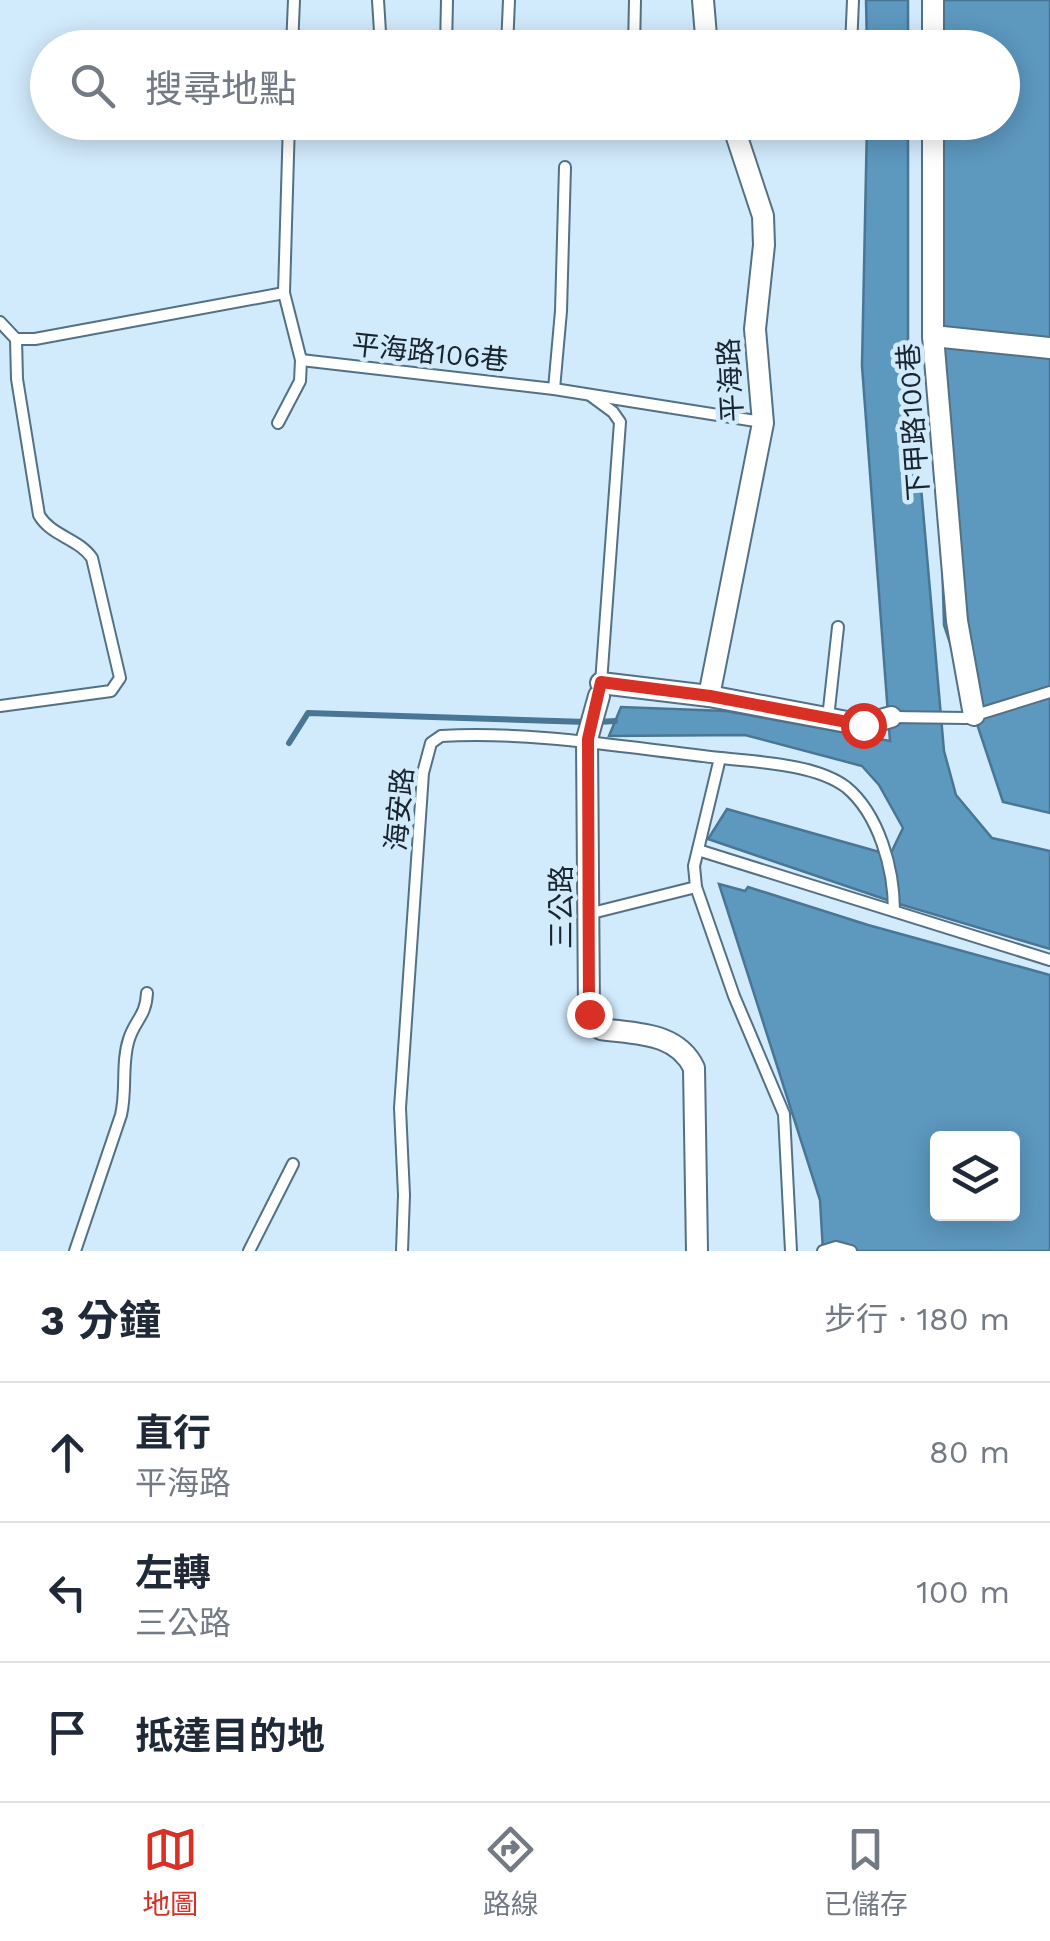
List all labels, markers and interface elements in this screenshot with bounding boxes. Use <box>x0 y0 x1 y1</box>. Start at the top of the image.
search box <box>30 30 1020 140</box>
icon: search <box>65 58 120 113</box>
text: 搜尋地點 <box>145 67 297 111</box>
street label: 平海路106巷 <box>350 328 510 377</box>
street label: 平海路 <box>712 337 749 423</box>
street label: 下甲路100巷 <box>892 342 935 502</box>
route start <box>841 703 887 749</box>
street label: 海安路 <box>379 766 420 852</box>
street label: 三公路 <box>545 865 578 949</box>
route end <box>567 992 613 1038</box>
map controls <box>930 1131 1020 1221</box>
button: layers <box>930 1131 1020 1221</box>
text: 3 分鐘 <box>40 1296 161 1345</box>
text: 步行 · 180 m <box>824 1300 1010 1338</box>
text: 直行 <box>135 1411 211 1455</box>
icon: ahead <box>40 1425 95 1480</box>
text: 80 m <box>929 1433 1010 1471</box>
text: 平海路 <box>135 1464 231 1502</box>
text: 左轉 <box>135 1551 211 1595</box>
icon: left <box>40 1565 95 1620</box>
text: 100 m <box>916 1573 1010 1611</box>
text: 三公路 <box>135 1604 231 1642</box>
icon: arrive <box>40 1705 95 1760</box>
text: 抵達目的地 <box>135 1714 325 1758</box>
tab: 地圖 <box>142 1822 198 1922</box>
tab: 路線 <box>483 1822 539 1922</box>
tab: 已儲存 <box>824 1822 908 1922</box>

